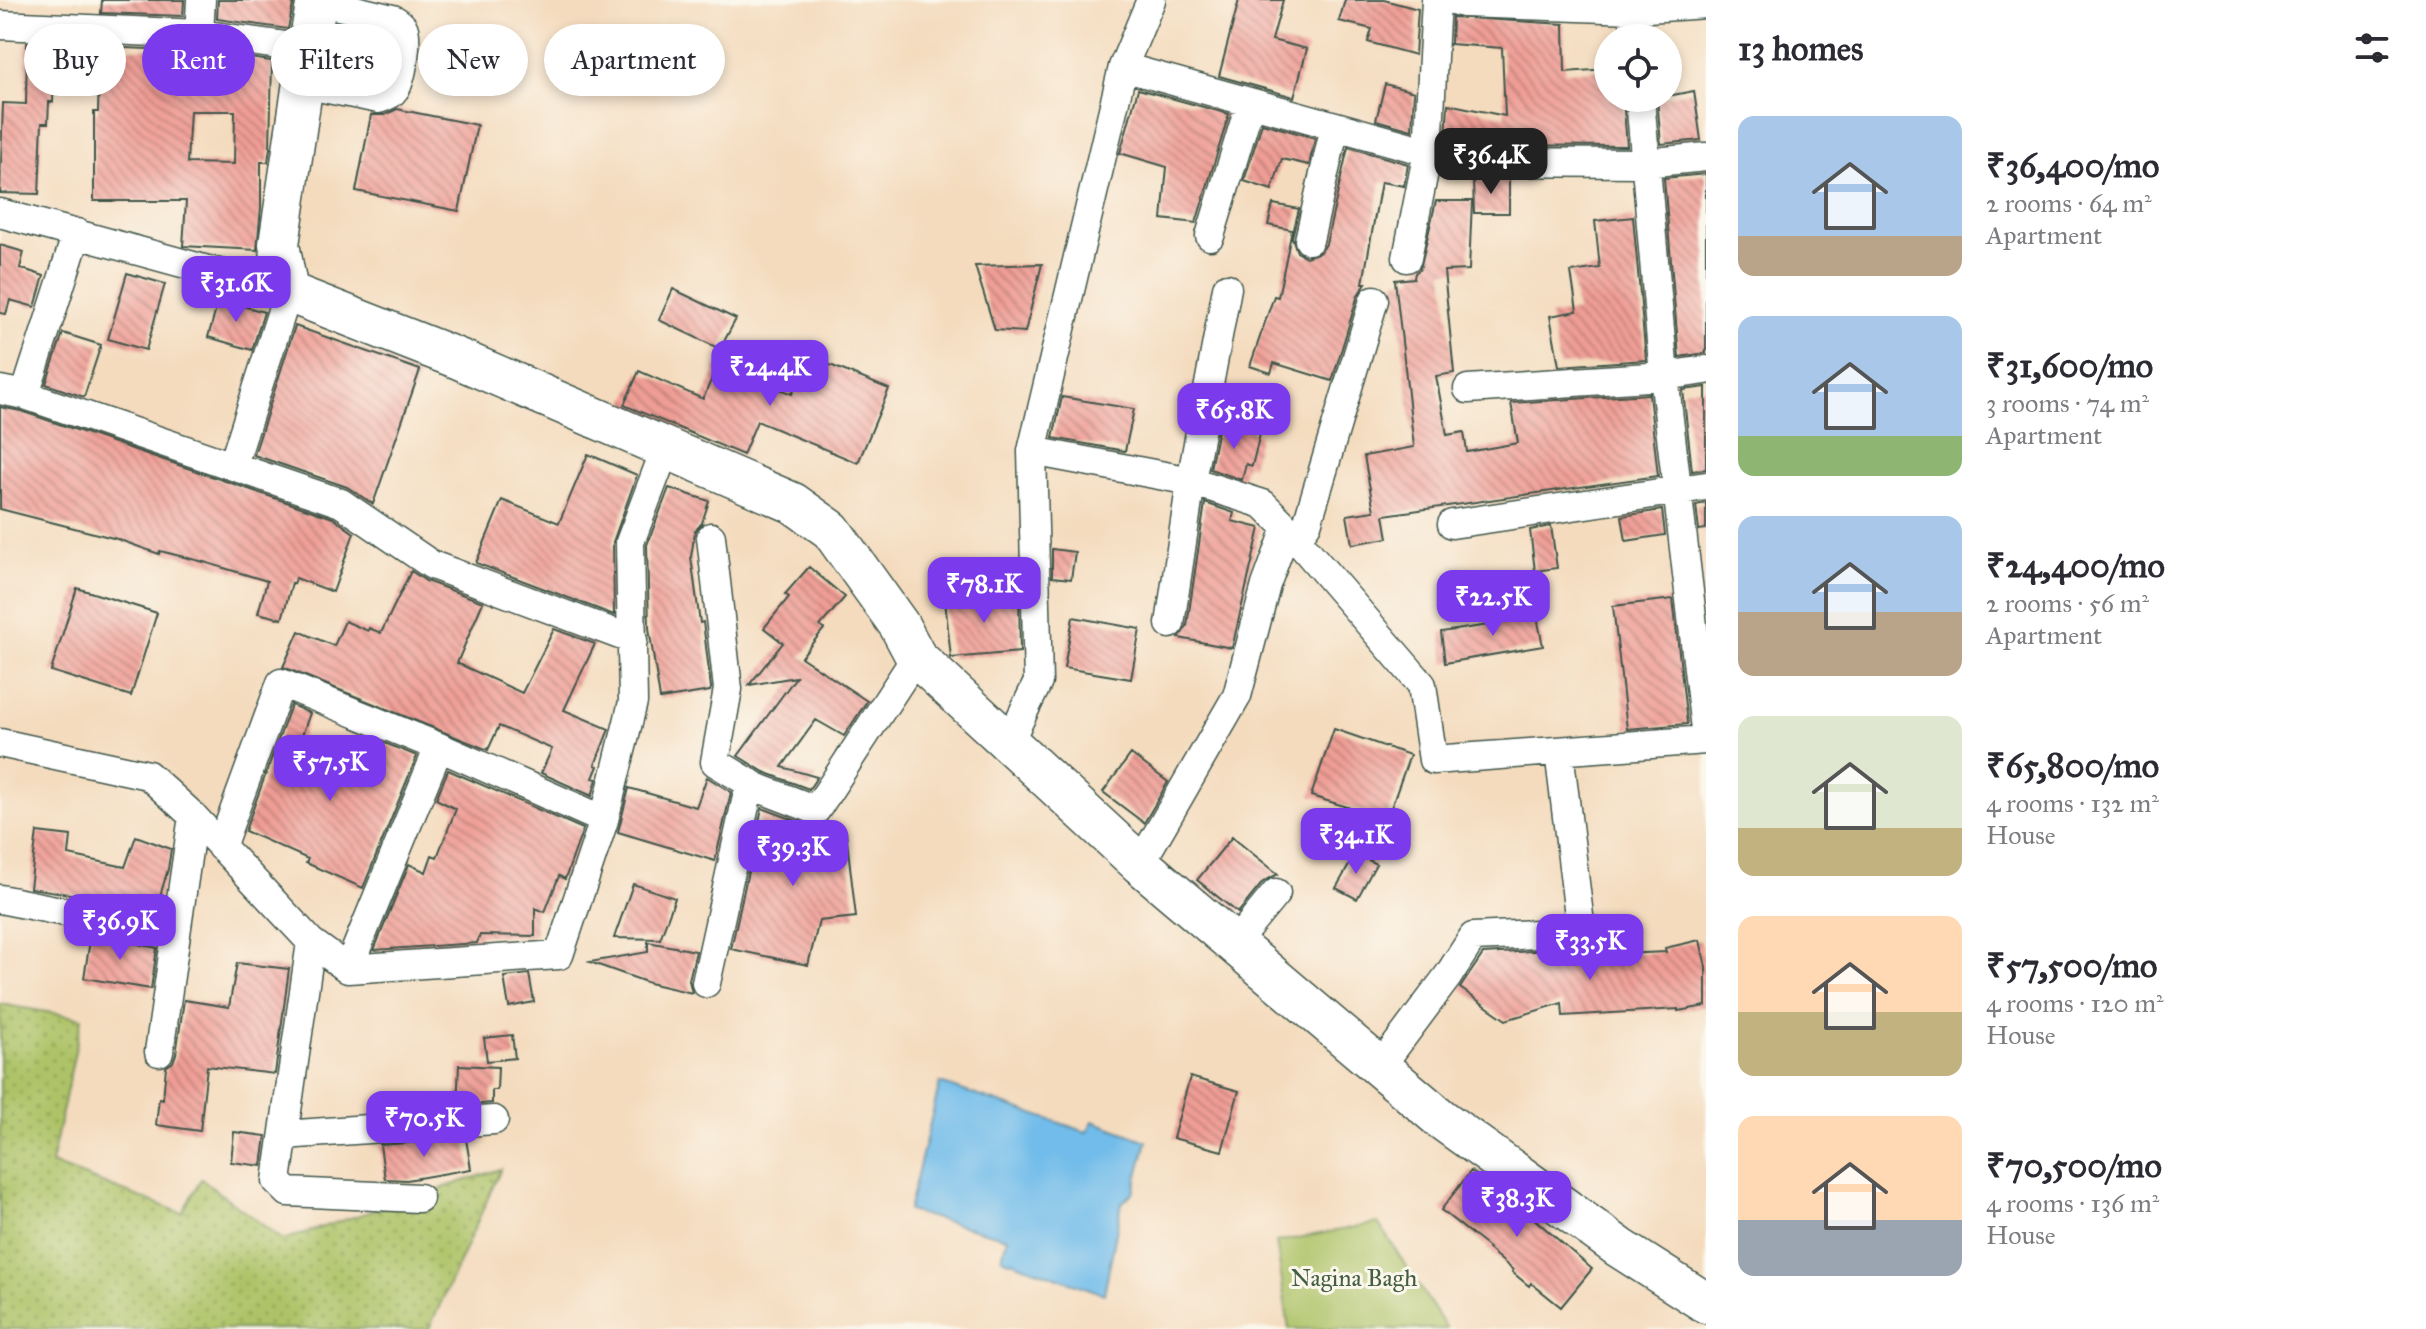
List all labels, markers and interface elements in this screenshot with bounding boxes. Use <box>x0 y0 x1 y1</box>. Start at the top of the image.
chip: Buy <box>24 24 126 96</box>
chip: Rent <box>142 24 255 96</box>
chip: Filters <box>271 24 402 96</box>
chip: New <box>418 24 528 96</box>
chip: Apartment <box>544 24 725 96</box>
map controls <box>1594 24 1682 112</box>
button: locate <box>1594 24 1682 112</box>
icon: filters <box>2350 26 2394 70</box>
text: 13 homes <box>1738 28 1863 69</box>
pin: ₹36.4K <box>1426 128 1556 196</box>
text: ₹36.4K <box>1452 138 1530 170</box>
text: ₹36,400/mo <box>1986 145 2159 186</box>
icon: home <box>1802 148 1898 244</box>
text: 2 rooms · 64 m² <box>1986 187 2152 219</box>
text: Apartment <box>1986 219 2102 251</box>
pin: ₹31.6K <box>171 256 301 324</box>
text: ₹31.6K <box>200 266 272 298</box>
pin: ₹24.4K <box>705 340 835 408</box>
text: ₹31,600/mo <box>1986 345 2153 386</box>
icon: home <box>1802 348 1898 444</box>
text: ₹24.4K <box>729 350 811 382</box>
pin: ₹65.8K <box>1169 383 1299 451</box>
text: 3 rooms · 74 m² <box>1986 387 2149 419</box>
text: ₹65.8K <box>1195 393 1273 425</box>
text: Apartment <box>1986 419 2102 451</box>
text: ₹24,400/mo <box>1986 545 2165 586</box>
icon: home <box>1802 548 1898 644</box>
pin: ₹78.1K <box>919 557 1049 625</box>
text: ₹78.1K <box>946 567 1022 599</box>
pin: ₹22.5K <box>1428 570 1558 638</box>
text: ₹22.5K <box>1455 580 1531 612</box>
text: 2 rooms · 56 m² <box>1986 587 2149 619</box>
text: Apartment <box>1986 619 2102 651</box>
pin: ₹57.5K <box>265 735 395 803</box>
text: ₹57.5K <box>292 745 368 777</box>
text: ₹65,800/mo <box>1986 745 2159 786</box>
icon: home <box>1802 748 1898 844</box>
text: 4 rooms · 132 m² <box>1986 787 2159 819</box>
pin: ₹34.1K <box>1291 808 1421 876</box>
text: ₹34.1K <box>1319 818 1393 850</box>
text: House <box>1986 819 2056 851</box>
pin: ₹39.3K <box>728 820 858 888</box>
text: ₹39.3K <box>756 830 830 862</box>
pin: ₹36.9K <box>55 894 185 962</box>
text: ₹36.9K <box>82 904 158 936</box>
pin: ₹33.5K <box>1525 914 1655 982</box>
text: ₹33.5K <box>1554 924 1626 956</box>
text: ₹57,500/mo <box>1986 945 2158 986</box>
icon: home <box>1802 948 1898 1044</box>
text: 4 rooms · 120 m² <box>1986 987 2164 1019</box>
text: House <box>1986 1019 2056 1051</box>
pin: ₹70.5K <box>359 1091 489 1159</box>
text: ₹70.5K <box>384 1101 464 1133</box>
text: ₹70,500/mo <box>1986 1145 2162 1186</box>
icon: home <box>1802 1148 1898 1244</box>
pin: ₹38.3K <box>1452 1171 1582 1239</box>
text: ₹38.3K <box>1480 1181 1554 1213</box>
text: 4 rooms · 136 m² <box>1986 1187 2159 1219</box>
text: House <box>1986 1219 2056 1251</box>
park label: Nagina Bagh <box>1291 1263 1417 1293</box>

